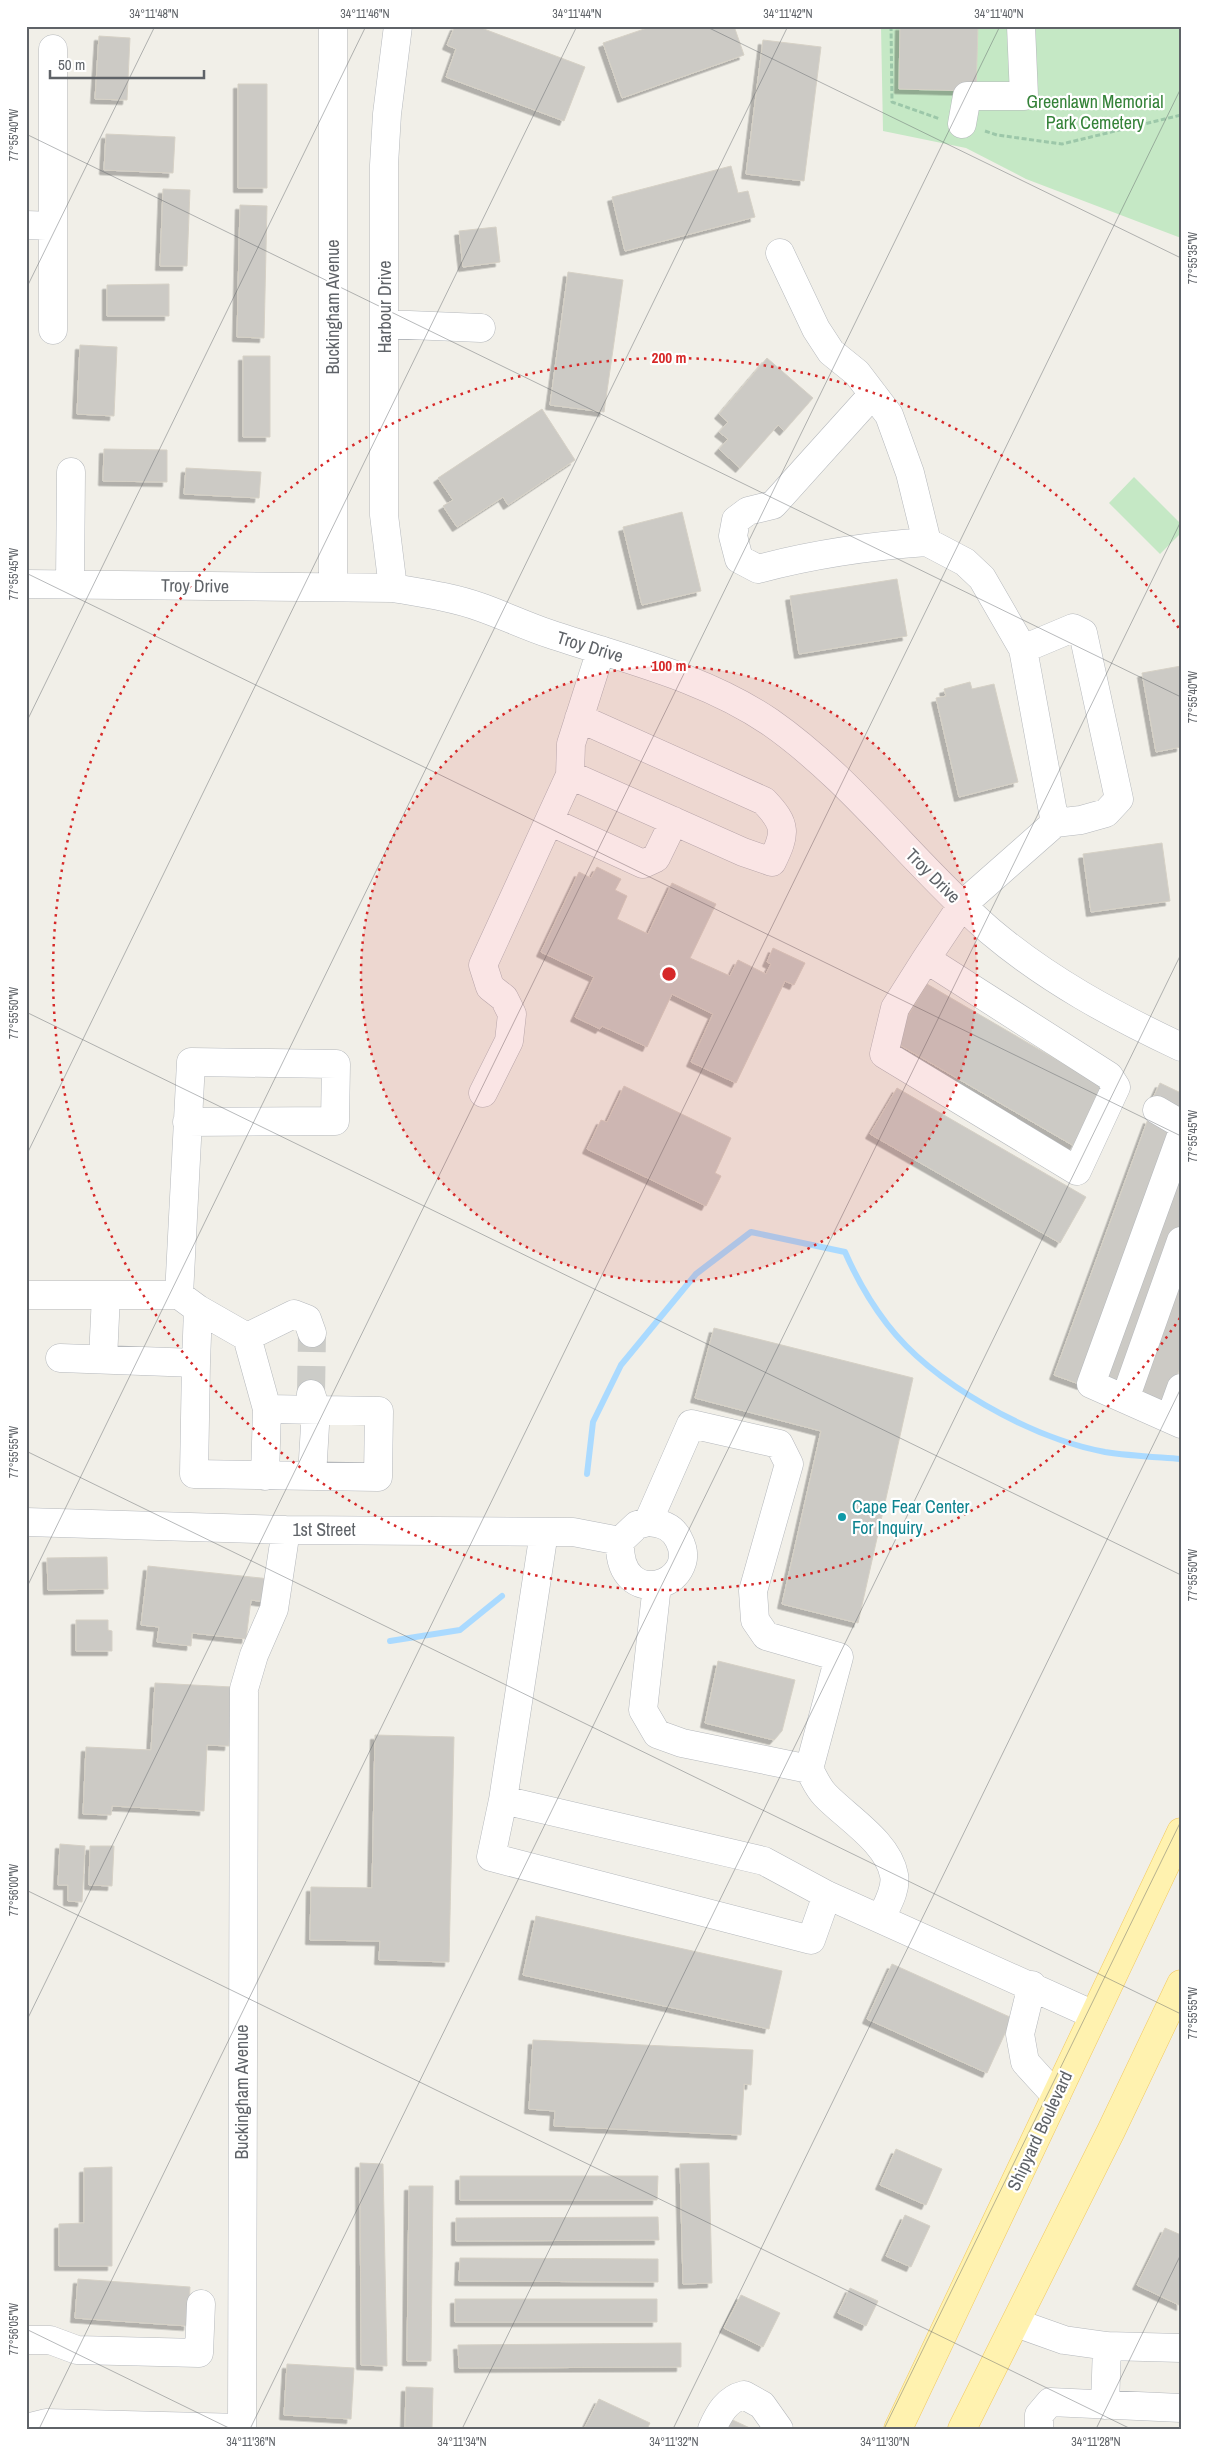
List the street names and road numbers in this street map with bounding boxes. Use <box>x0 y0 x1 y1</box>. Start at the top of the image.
street label: Buckingham Avenue <box>320 239 345 375</box>
street label: Harbour Drive <box>372 261 397 353</box>
street label: Troy Drive <box>161 572 229 599</box>
street label: Troy Drive <box>554 625 626 668</box>
street label: Troy Drive <box>900 843 966 909</box>
street label: 1st Street <box>292 1517 356 1542</box>
street label: Buckingham Avenue <box>229 2024 254 2160</box>
street label: Shipyard Boulevard <box>1001 2067 1078 2195</box>

